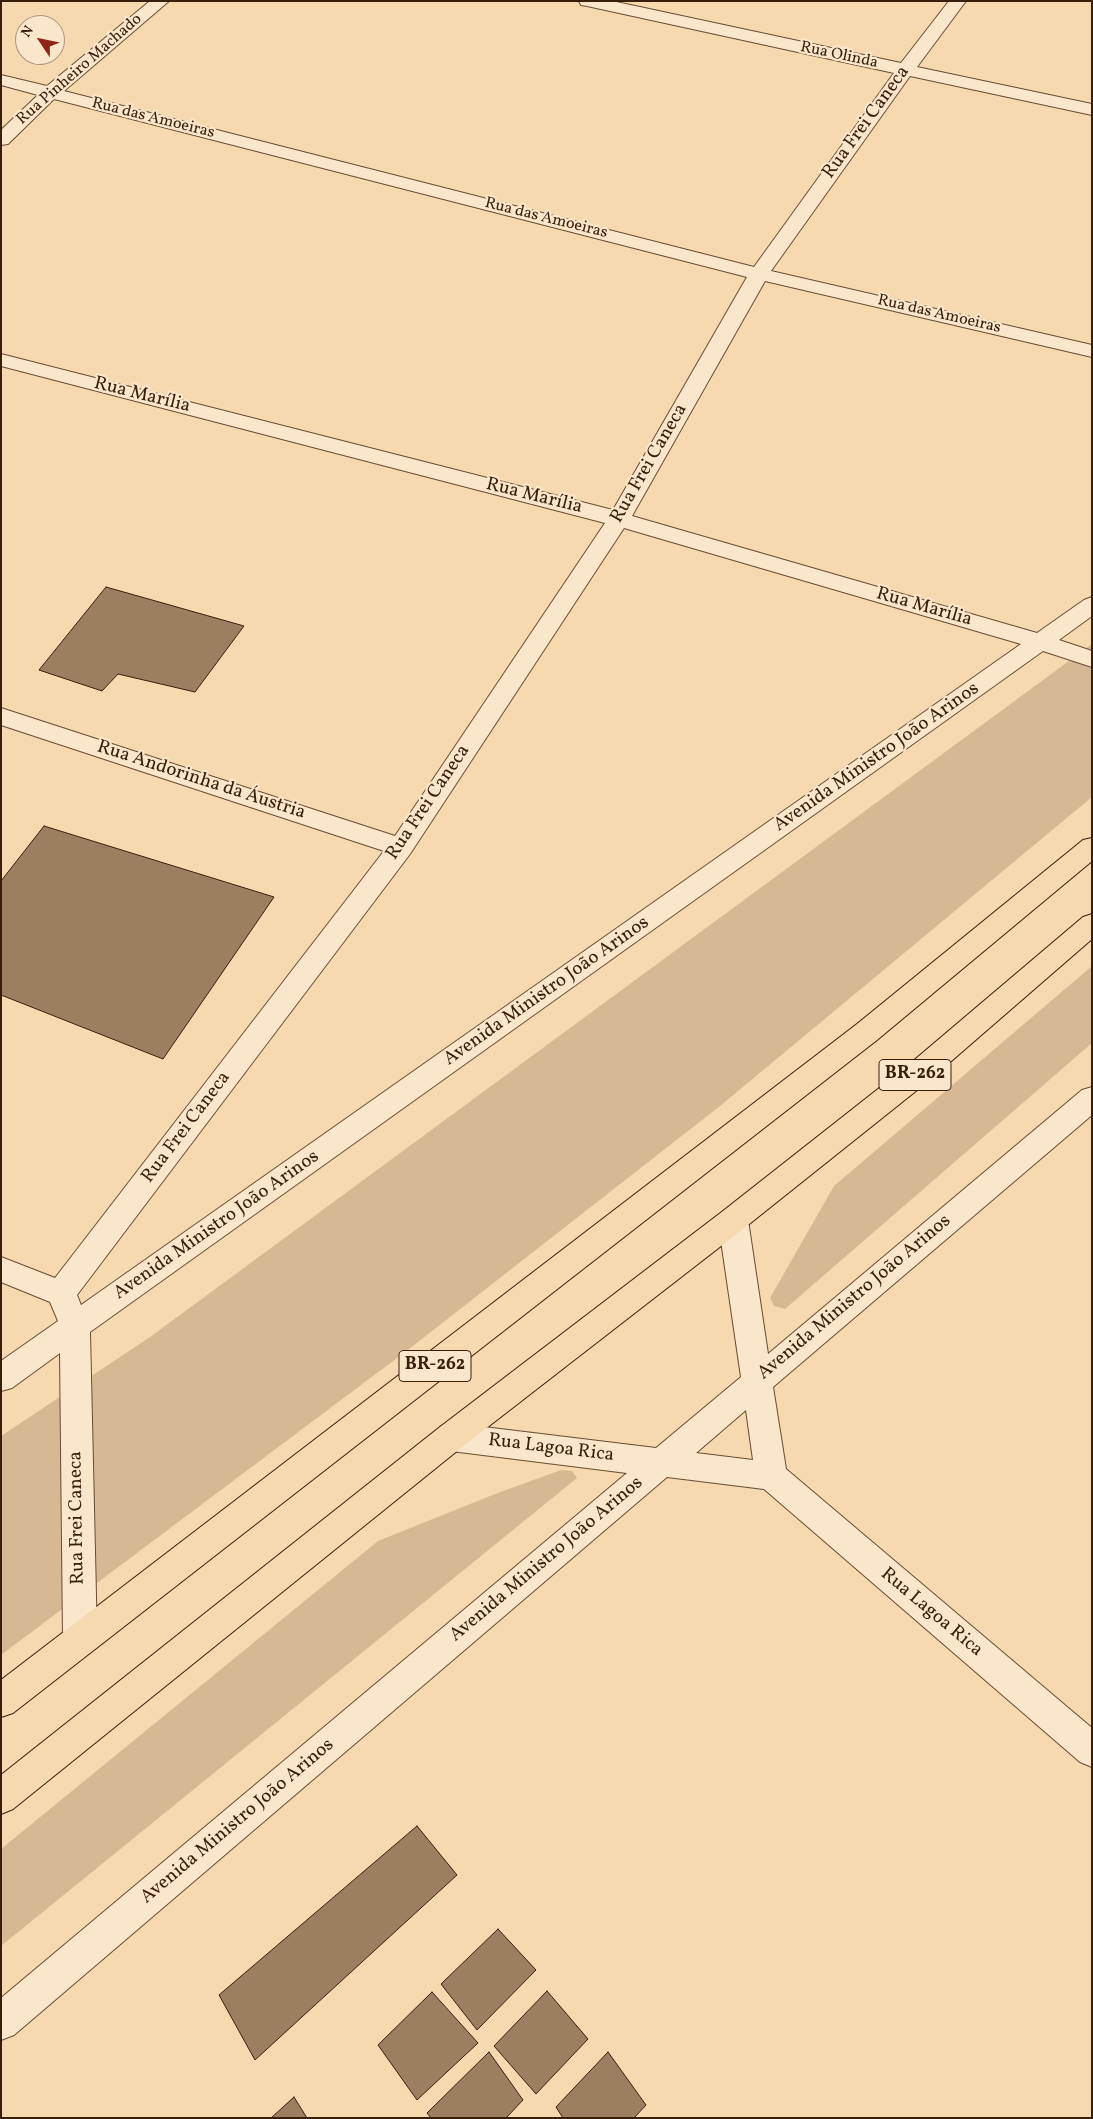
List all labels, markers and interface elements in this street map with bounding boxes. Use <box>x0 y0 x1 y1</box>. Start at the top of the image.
street label: Rua Pinheiro Machado <box>13 10 147 130</box>
north arrow <box>15 15 65 65</box>
text: N <box>17 22 39 41</box>
street label: Rua Olinda <box>798 38 880 74</box>
street label: Rua Frei Caneca <box>818 62 916 184</box>
street label: Rua das Amoeiras <box>90 94 216 144</box>
street label: Rua das Amoeiras <box>483 194 609 244</box>
street label: Rua das Amoeiras <box>875 291 1003 339</box>
street label: Rua Marília <box>91 373 193 419</box>
street label: Rua Frei Caneca <box>607 400 693 528</box>
street label: Rua Marília <box>483 474 585 520</box>
street label: Rua Marília <box>873 583 975 633</box>
street label: Avenida Ministro João Arinos <box>770 678 984 838</box>
street label: Rua Andorinha da Áustria <box>94 737 308 825</box>
street label: Rua Frei Caneca <box>382 741 476 865</box>
street label: Avenida Ministro João Arinos <box>440 912 654 1072</box>
road number: BR-262 <box>879 1060 951 1090</box>
street label: Rua Frei Caneca <box>138 1068 236 1188</box>
street label: Avenida Ministro João Arinos <box>110 1146 324 1306</box>
street label: Avenida Ministro João Arinos <box>754 1210 956 1386</box>
road number: BR-262 <box>399 1350 471 1382</box>
street label: Rua Lagoa Rica <box>487 1430 615 1468</box>
street label: Rua Frei Caneca <box>65 1451 91 1585</box>
street label: Avenida Ministro João Arinos <box>446 1472 648 1648</box>
street label: Rua Lagoa Rica <box>875 1564 987 1662</box>
street label: Avenida Ministro João Arinos <box>137 1734 339 1910</box>

